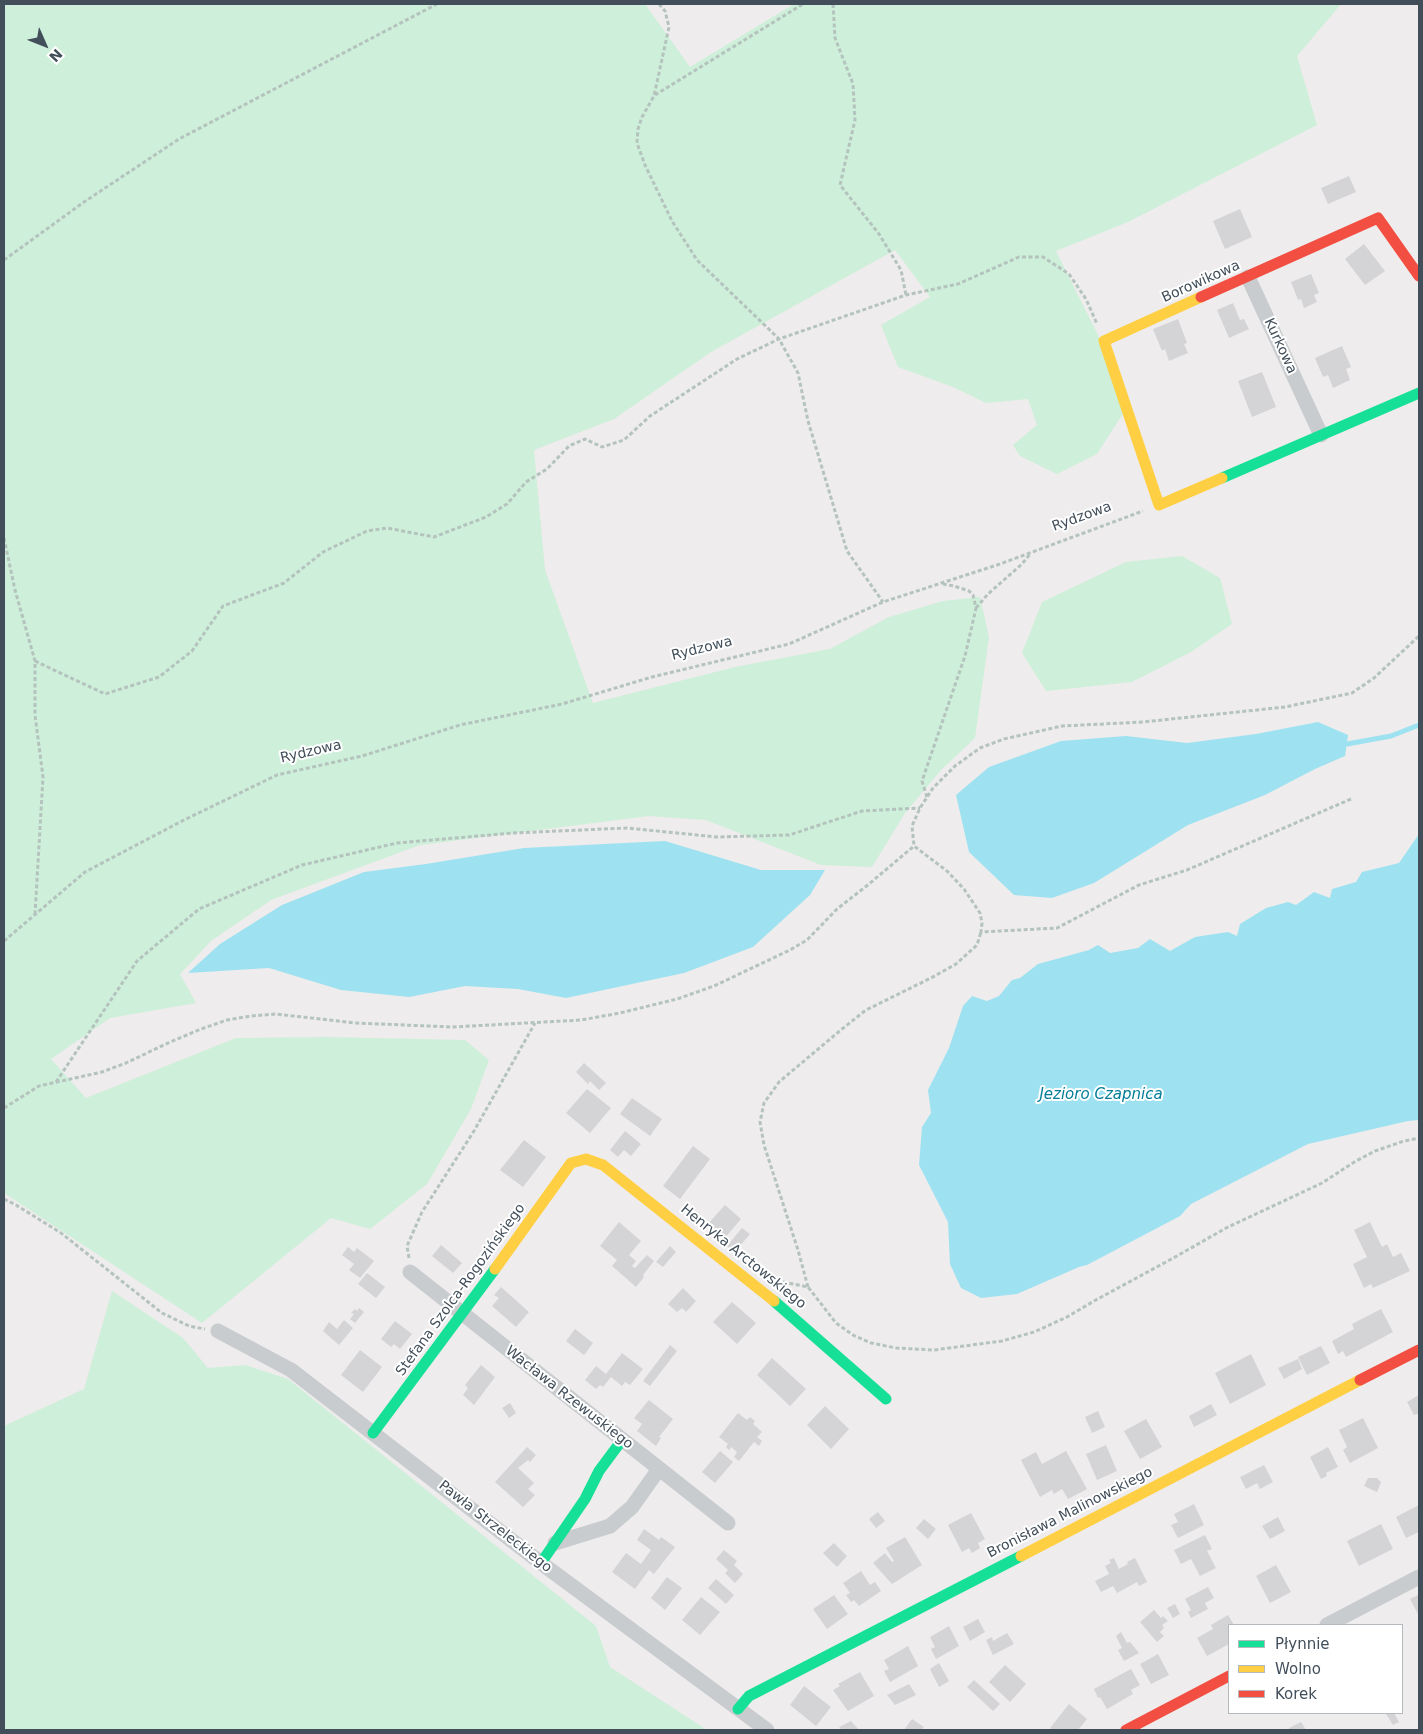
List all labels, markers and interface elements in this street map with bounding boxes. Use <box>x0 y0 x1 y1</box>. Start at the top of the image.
north arrow <box>20 20 70 70</box>
text: N <box>46 46 66 65</box>
street label: Borowikowa <box>1159 257 1243 307</box>
street label: Kurkowa <box>1260 316 1300 376</box>
street label: Rydzowa <box>1050 498 1114 536</box>
street label: Rydzowa <box>670 633 734 665</box>
street label: Rydzowa <box>279 737 343 767</box>
water label: Jezioro Czapnica <box>1039 1086 1163 1104</box>
street label: Stefana Szolca-Rogozińskiego <box>393 1201 529 1379</box>
street label: Henryka Arctowskiego <box>677 1201 809 1313</box>
street label: Wacława Rzewuskiego <box>502 1343 636 1453</box>
street label: Bronisława Malinowskiego <box>984 1464 1156 1562</box>
street label: Pawła Strzeleckiego <box>435 1478 555 1576</box>
legend <box>1228 1624 1403 1714</box>
text: Płynnie <box>1275 1635 1330 1653</box>
text: Wolno <box>1275 1660 1321 1678</box>
text: Korek <box>1275 1685 1317 1703</box>

